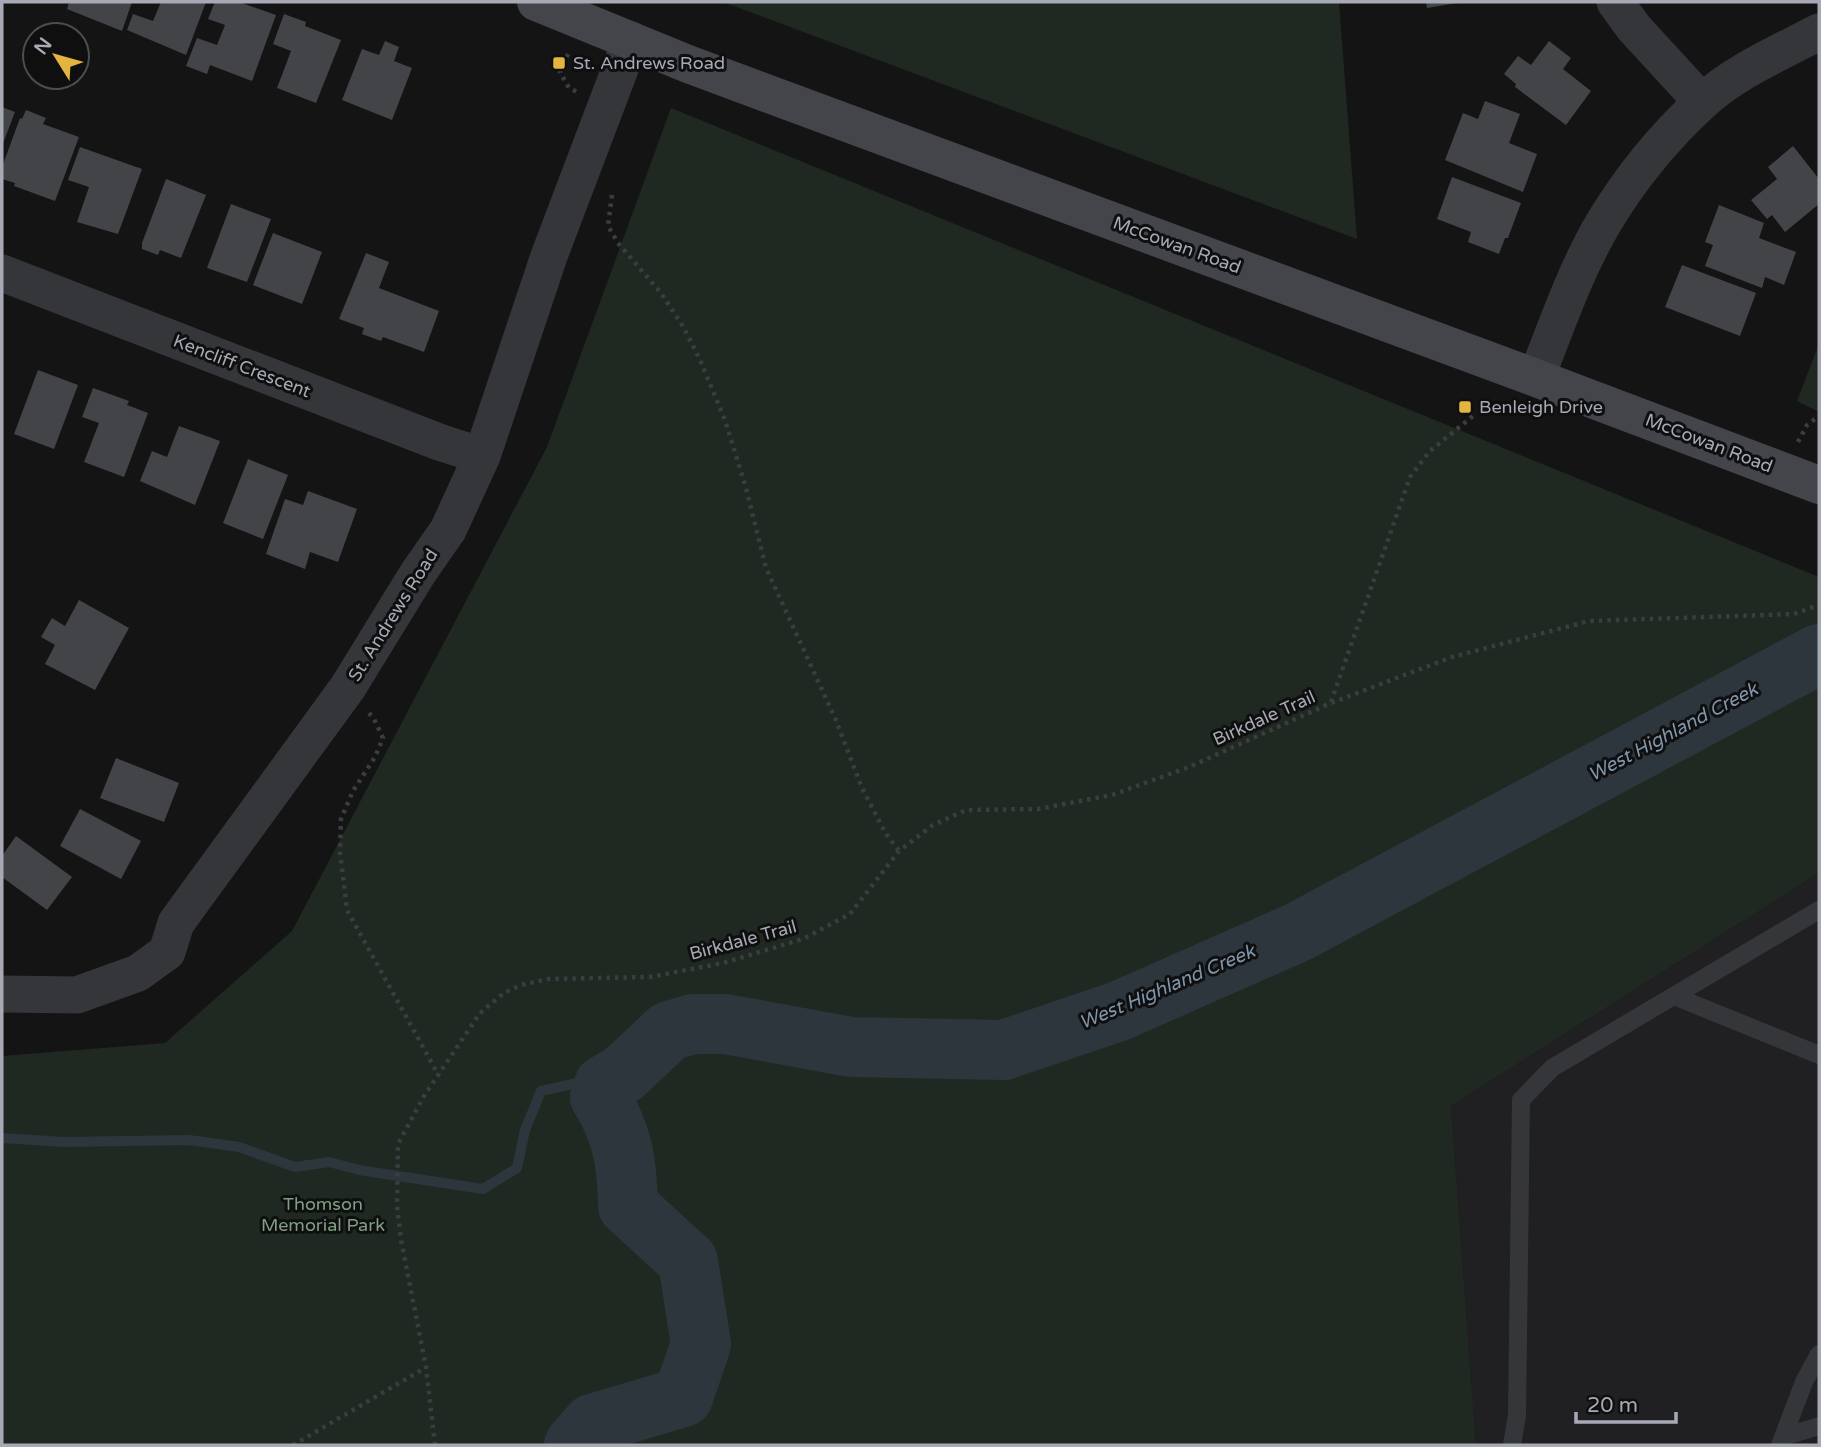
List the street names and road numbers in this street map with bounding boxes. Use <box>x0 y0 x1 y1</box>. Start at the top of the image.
street label: McCowan Road <box>1110 212 1244 278</box>
street label: Kencliff Crescent <box>170 330 314 402</box>
street label: McCowan Road <box>1642 409 1776 477</box>
street label: St. Andrews Road <box>343 545 443 685</box>
street label: Birkdale Trail <box>1209 686 1319 750</box>
street label: Birkdale Trail <box>687 915 799 965</box>

